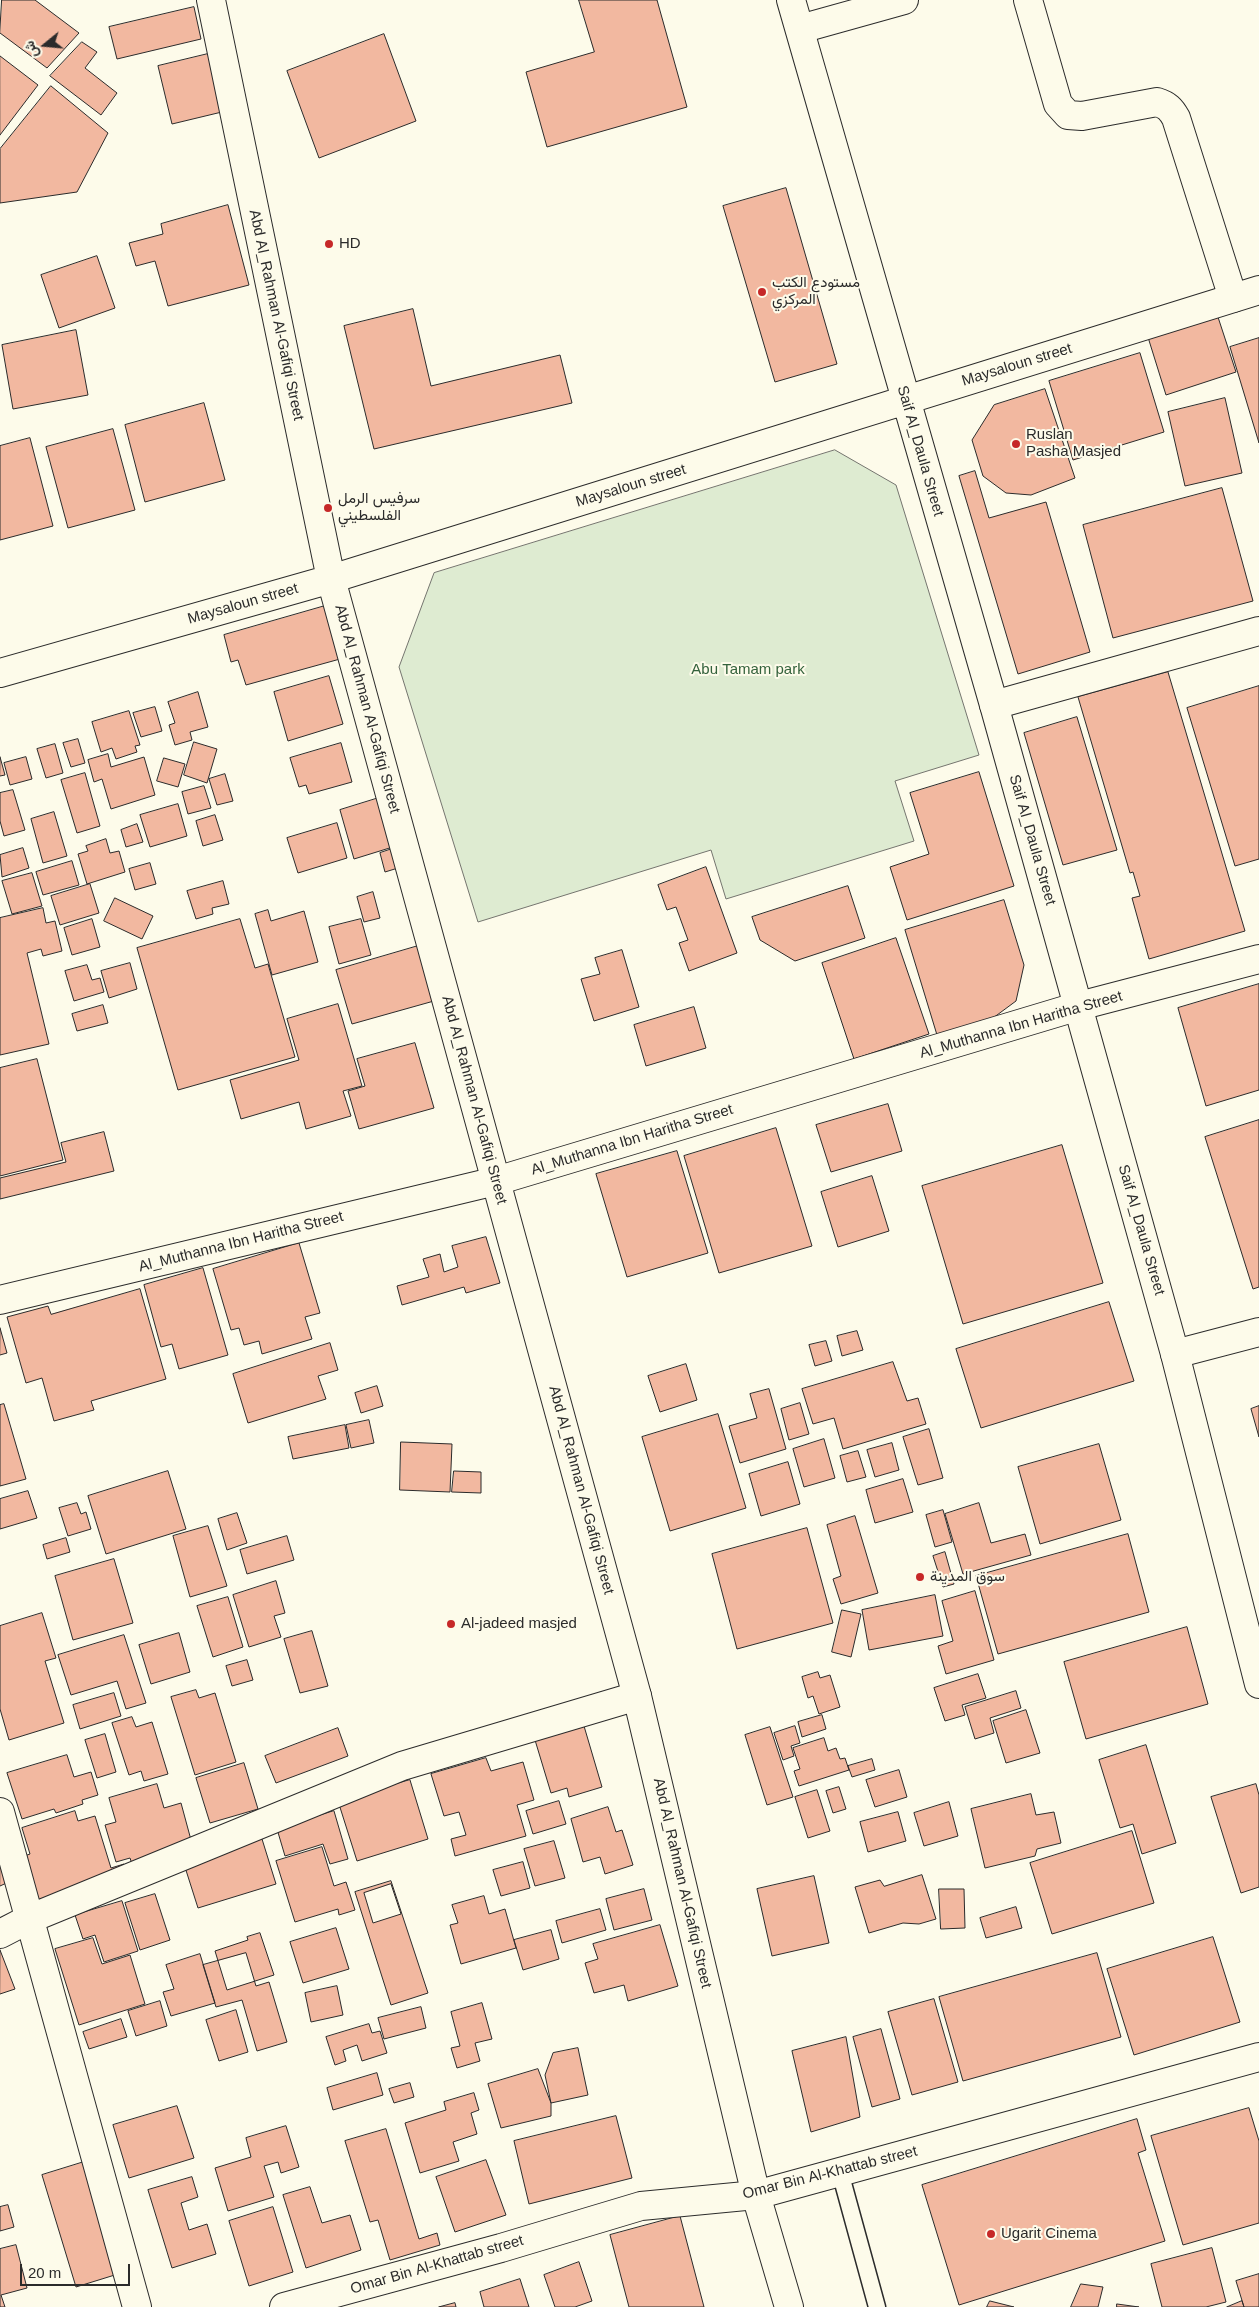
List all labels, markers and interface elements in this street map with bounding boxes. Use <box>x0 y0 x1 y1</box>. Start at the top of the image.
north arrow <box>20 20 70 70</box>
text: ش <box>21 39 41 60</box>
street label: Abd Al_Rahman Al-Gafiqi Street <box>245 208 307 422</box>
place label: HD <box>339 235 361 253</box>
marker: HD <box>323 238 335 250</box>
place label: مستودع الكتب المركزي <box>772 274 860 309</box>
marker: مستودع الكتب المركزي <box>756 286 768 298</box>
street label: Maysaloun street <box>960 340 1074 390</box>
street label: Saif Al_Daula Street <box>893 384 947 518</box>
place label: Ruslan Pasha Masjed <box>1026 426 1121 461</box>
marker: Ruslan Pasha Masjed <box>1010 438 1022 450</box>
street label: Maysaloun street <box>574 461 688 511</box>
place label: سرفيس الرمل الفلسطيني <box>338 490 420 525</box>
marker: سرفيس الرمل الفلسطيني <box>322 502 334 514</box>
street label: Maysaloun street <box>186 580 300 628</box>
street label: Abd Al_Rahman Al-Gafiqi Street <box>330 603 404 815</box>
park label: Abu Tamam park <box>691 661 805 679</box>
street label: Saif Al_Daula Street <box>1005 773 1059 907</box>
street label: Al_Muthanna Ibn Haritha Street <box>918 987 1124 1063</box>
street label: Abd Al_Rahman Al-Gafiqi Street <box>437 994 511 1206</box>
street label: Al_Muthanna Ibn Haritha Street <box>529 1101 735 1179</box>
street label: Saif Al_Daula Street <box>1114 1163 1168 1297</box>
street label: Al_Muthanna Ibn Haritha Street <box>137 1208 345 1276</box>
street label: Abd Al_Rahman Al-Gafiqi Street <box>544 1384 618 1596</box>
place label: سوق المدينة <box>930 1568 1005 1586</box>
marker: سوق المدينة <box>914 1571 926 1583</box>
place label: Al-jadeed masjed <box>461 1615 577 1633</box>
marker: Al-jadeed masjed <box>445 1618 457 1630</box>
street label: Abd Al_Rahman Al-Gafiqi Street <box>649 1776 715 1990</box>
street label: Omar Bin Al-Khattab street <box>741 2143 919 2203</box>
place label: Ugarit Cinema <box>1001 2225 1097 2243</box>
marker: Ugarit Cinema <box>985 2228 997 2240</box>
street label: Omar Bin Al-Khattab street <box>348 2232 526 2298</box>
scale bar <box>22 2254 132 2286</box>
text: 20 m <box>28 2264 61 2281</box>

